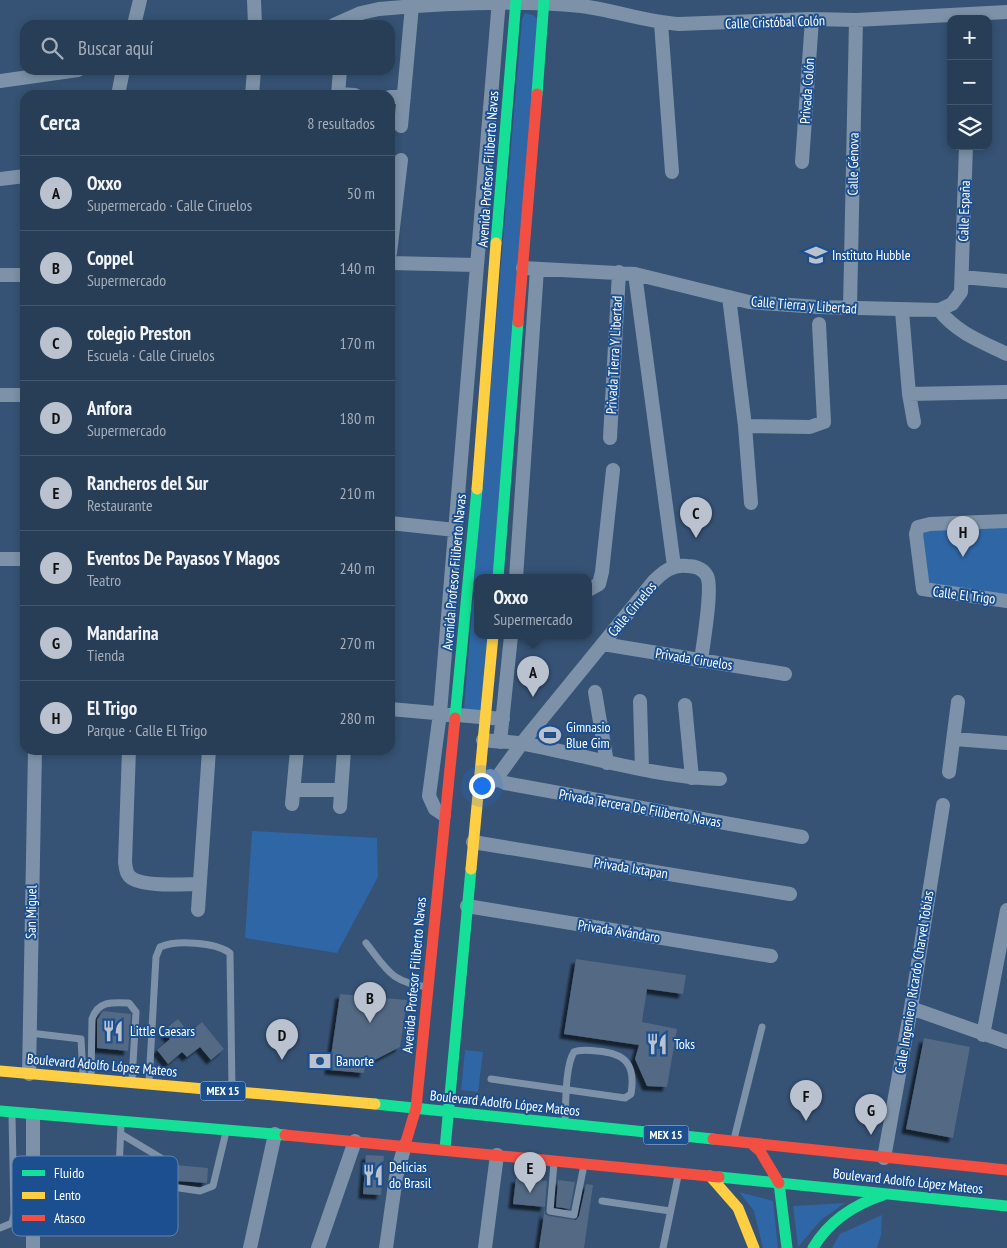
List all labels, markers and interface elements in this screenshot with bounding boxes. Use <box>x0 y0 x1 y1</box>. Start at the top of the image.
street label: Calle Cristóbal Colón <box>725 11 825 33</box>
map controls <box>947 15 992 150</box>
button: + <box>947 15 992 60</box>
search box <box>20 20 395 75</box>
icon: search <box>38 34 66 62</box>
text: Buscar aquí <box>78 36 153 60</box>
street label: Privada Colón <box>796 57 818 125</box>
button: − <box>947 60 992 105</box>
street label: Avenida Profesor Filiberto Navas <box>474 90 502 248</box>
button: layers <box>947 105 992 150</box>
text: Cerca <box>40 109 80 136</box>
text: 8 resultados <box>307 113 375 133</box>
street label: Calle Génova <box>843 132 863 196</box>
text: Oxxo <box>87 171 122 195</box>
street label: Calle España <box>954 180 974 242</box>
text: A <box>52 183 60 203</box>
text: 50 m <box>347 183 375 203</box>
text: Supermercado · Calle Ciruelos <box>87 195 252 215</box>
school or university icon: Instituto Hubble <box>803 242 829 268</box>
text: Coppel <box>87 246 133 270</box>
place label: Instituto Hubble <box>832 246 911 264</box>
text: B <box>52 258 60 278</box>
text: 140 m <box>340 258 375 278</box>
text: Supermercado <box>87 270 166 290</box>
street label: Calle Tierra y Libertad <box>750 292 858 318</box>
street label: Privada Tierra Y Libertad <box>602 295 626 415</box>
text: colegio Preston <box>87 321 191 345</box>
text: C <box>52 333 60 353</box>
text: 170 m <box>340 333 375 353</box>
text: Escuela · Calle Ciruelos <box>87 345 215 365</box>
text: Anfora <box>87 396 132 420</box>
text: D <box>52 408 60 428</box>
text: 180 m <box>340 408 375 428</box>
text: Supermercado <box>87 420 166 440</box>
text: Rancheros del Sur <box>87 471 208 495</box>
text: E <box>53 483 59 503</box>
text: 210 m <box>340 483 375 503</box>
street label: Avenida Profesor Filiberto Navas <box>438 493 470 651</box>
text: Restaurante <box>87 495 153 515</box>
pin: C <box>680 497 712 538</box>
pin: H <box>947 516 979 557</box>
text: Eventos De Payasos Y Magos <box>87 546 280 570</box>
text: F <box>53 558 59 578</box>
text: 240 m <box>340 558 375 578</box>
text: Teatro <box>87 570 121 590</box>
popup <box>474 574 592 639</box>
street label: Calle Ciruelos <box>604 578 660 640</box>
street label: Calle El Trigo <box>932 582 996 608</box>
text: Oxxo <box>493 585 528 609</box>
text: Supermercado <box>493 609 573 629</box>
text: Mandarina <box>87 621 159 645</box>
text: G <box>52 633 60 653</box>
text: 270 m <box>340 633 375 653</box>
street label: Privada Ciruelos <box>654 644 734 674</box>
text: Tienda <box>87 645 125 665</box>
pin: A <box>517 656 549 697</box>
text: El Trigo <box>87 696 137 720</box>
text: H <box>52 708 60 728</box>
text: 280 m <box>340 708 375 728</box>
place label: Gimnasio Blue Gim <box>566 718 611 752</box>
text: Parque · Calle El Trigo <box>87 720 207 740</box>
sports icon: Gimnasio Blue Gim <box>537 722 563 748</box>
your location <box>469 773 495 799</box>
street label: Privada Tercera De Filiberto Navas <box>557 785 723 831</box>
street label: Privada Ixtapan <box>593 853 669 883</box>
street label: San Miguel <box>22 884 40 939</box>
street label: Calle Ingeniero Ricardo Charvel Tobías <box>891 889 937 1075</box>
street label: Avenida Profesor Filiberto Navas <box>398 896 430 1054</box>
street label: Privada Avándaro <box>577 916 661 946</box>
pin: B <box>354 982 386 1023</box>
restaurant icon: Little Caesars <box>100 1018 126 1044</box>
pin: D <box>266 1019 298 1060</box>
place label: Little Caesars <box>130 1022 195 1040</box>
restaurant icon: Toks <box>644 1031 670 1057</box>
place label: Toks <box>674 1035 695 1053</box>
bank icon: Banorte <box>307 1048 333 1074</box>
street label: Boulevard Adolfo López Mateos <box>26 1049 178 1081</box>
place label: Banorte <box>336 1052 374 1070</box>
pin: F <box>790 1080 822 1121</box>
road number: MEX 15 <box>200 1082 246 1100</box>
street label: Boulevard Adolfo López Mateos <box>429 1086 581 1120</box>
pin: G <box>855 1094 887 1135</box>
road number: MEX 15 <box>644 1126 688 1144</box>
pin: E <box>514 1152 546 1193</box>
legend <box>12 1156 178 1236</box>
place label: Delicias do Brasil <box>389 1158 432 1192</box>
restaurant icon: Delicias do Brasil <box>360 1162 386 1188</box>
text: Fluido <box>54 1164 84 1182</box>
street label: Boulevard Adolfo López Mateos <box>832 1164 984 1198</box>
text: Lento <box>54 1186 81 1204</box>
text: Atasco <box>54 1209 85 1227</box>

